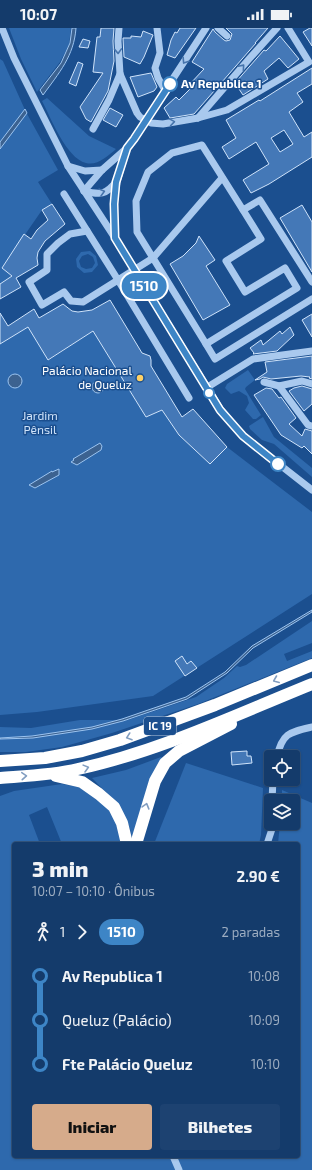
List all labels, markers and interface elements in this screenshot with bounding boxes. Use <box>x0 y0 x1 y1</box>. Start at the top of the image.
text: 10:07 <box>20 5 57 23</box>
one-way arrow <box>114 48 122 54</box>
one-way arrow <box>183 56 190 63</box>
one-way arrow <box>237 65 244 72</box>
marker: Av Republica 1 <box>162 76 178 92</box>
place label: Av Republica 1 <box>181 76 262 90</box>
one-way arrow <box>168 118 175 127</box>
one-way arrow <box>99 188 105 196</box>
line badge: 1510 <box>116 273 172 299</box>
text: 1510 <box>130 277 158 294</box>
place label: Palácio Nacional de Queluz <box>42 363 132 392</box>
marker: Palácio Nacional de Queluz <box>135 373 145 383</box>
unlabelled marker <box>203 387 215 399</box>
park label: Jardim Pênsil <box>22 408 58 436</box>
unlabelled marker <box>270 456 286 472</box>
one-way arrow <box>272 675 280 683</box>
road number: IC 19 <box>144 717 176 735</box>
one-way arrow <box>125 733 132 741</box>
map controls <box>264 750 300 830</box>
button: locate <box>264 750 300 786</box>
one-way arrow <box>83 764 89 772</box>
one-way arrow <box>21 772 27 781</box>
button: layers <box>264 794 300 830</box>
one-way arrow <box>141 803 150 810</box>
text: 3 min <box>32 855 89 881</box>
text: 2.90 € <box>236 867 280 885</box>
text: 10:07 – 10:10 · Ônibus <box>32 883 155 899</box>
icon: walk <box>32 921 54 943</box>
icon: forward <box>71 921 93 943</box>
text: 1510 <box>107 923 136 940</box>
text: 1 <box>60 924 65 940</box>
text: 2 paradas <box>222 924 280 940</box>
text: Av Republica 1 <box>62 967 163 985</box>
text: 10:08 <box>248 968 280 984</box>
text: Queluz (Palácio) <box>62 1011 172 1029</box>
text: 10:09 <box>249 1012 280 1028</box>
text: Fte Palácio Queluz <box>62 1055 193 1073</box>
text: 10:10 <box>251 1056 280 1072</box>
button: Iniciar <box>32 1104 152 1150</box>
button: Bilhetes <box>160 1104 280 1150</box>

